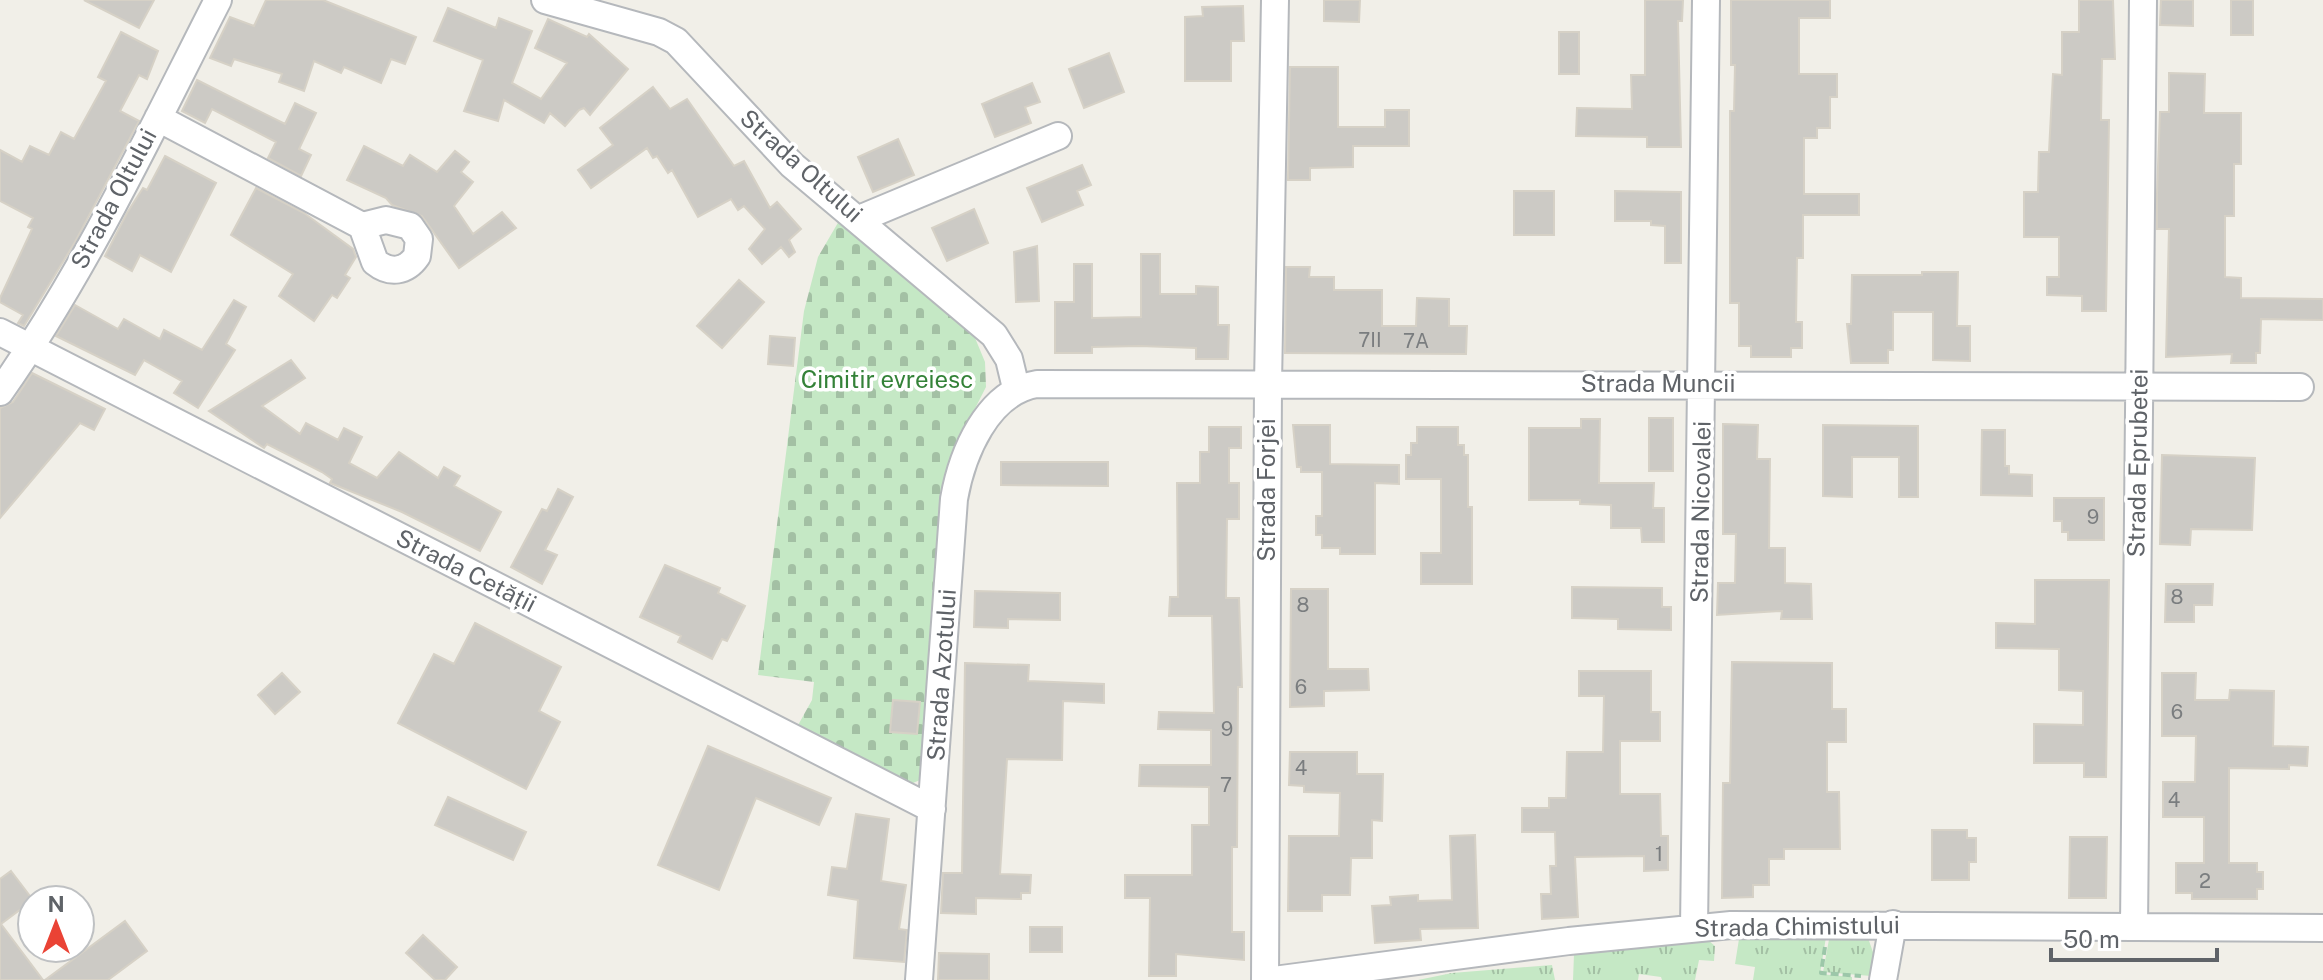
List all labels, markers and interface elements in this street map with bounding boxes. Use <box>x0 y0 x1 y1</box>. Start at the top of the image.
street label: Strada Oltului <box>735 103 868 227</box>
street label: Strada Oltului <box>64 124 162 273</box>
house number: 7II <box>1358 328 1382 352</box>
house number: 7A <box>1403 329 1429 353</box>
park label: Cimitir evreiesc <box>801 365 973 393</box>
street label: Strada Eprubetei <box>2121 368 2153 558</box>
street label: Strada Muncii <box>1581 369 1735 397</box>
street label: Strada Forjei <box>1252 418 1280 562</box>
street label: Strada Nicovalei <box>1684 421 1716 603</box>
house number: 9 <box>2087 505 2099 529</box>
street label: Strada Cetății <box>392 523 541 617</box>
house number: 8 <box>2171 585 2183 609</box>
street label: Strada Azotului <box>921 588 961 762</box>
house number: 8 <box>1297 593 1309 617</box>
house number: 6 <box>1295 675 1307 699</box>
house number: 6 <box>2171 700 2183 724</box>
house number: 9 <box>1221 717 1233 741</box>
house number: 4 <box>1295 756 1307 780</box>
house number: 7 <box>1220 773 1232 797</box>
house number: 4 <box>2168 788 2180 812</box>
house number: 1 <box>1655 842 1663 866</box>
house number: 2 <box>2199 869 2211 893</box>
north arrow <box>16 884 96 964</box>
text: N <box>47 891 65 917</box>
street label: Strada Chimistului <box>1694 910 1900 942</box>
scale bar <box>2051 912 2217 962</box>
text: 50 m <box>2063 925 2120 953</box>

